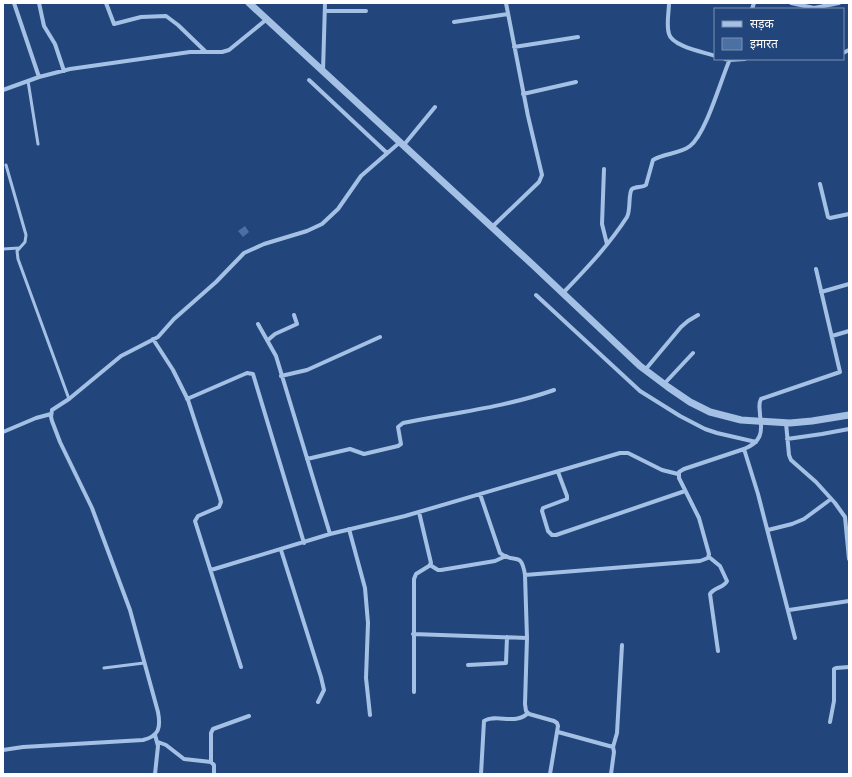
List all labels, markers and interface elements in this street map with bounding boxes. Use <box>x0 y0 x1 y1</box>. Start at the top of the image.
legend <box>714 8 844 60</box>
text: सड़क <box>750 16 775 31</box>
text: इमारत <box>750 36 779 51</box>

